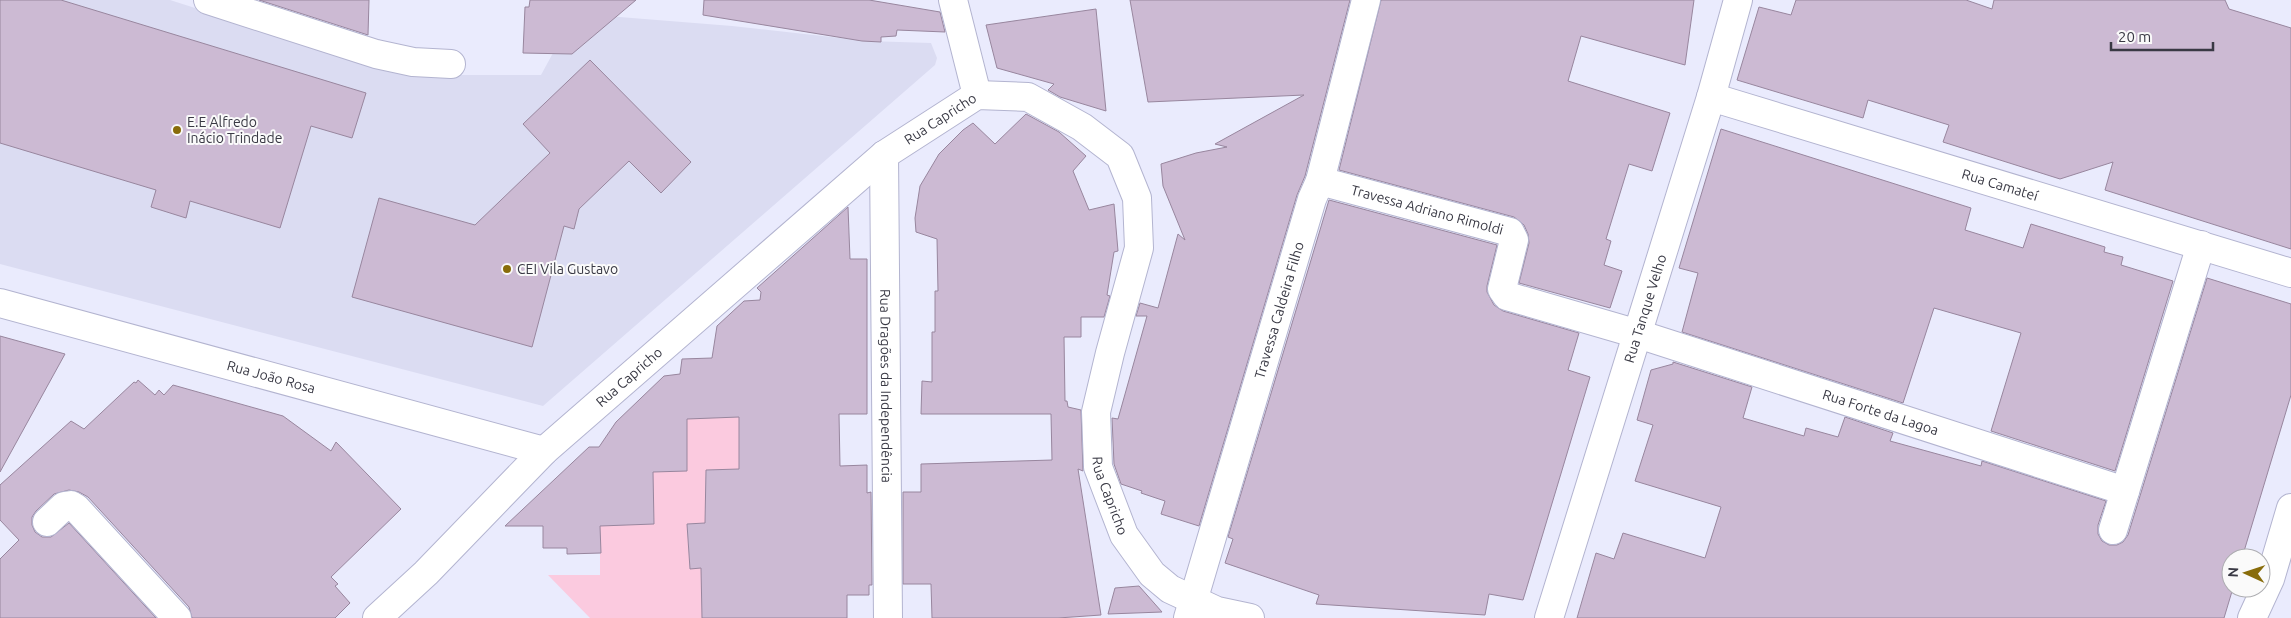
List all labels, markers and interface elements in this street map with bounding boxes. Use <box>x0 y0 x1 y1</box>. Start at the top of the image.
scale bar <box>2111 20 2214 52</box>
text: 20 m <box>2118 28 2151 45</box>
street label: Rua Capricho <box>901 90 979 148</box>
place label: E.E Alfredo Inácio Trindade <box>187 114 282 146</box>
marker: E.E Alfredo Inácio Trindade <box>171 124 183 136</box>
street label: Rua Camateí <box>1960 166 2041 204</box>
street label: Travessa Adriano Rimoldi <box>1349 182 1505 238</box>
street label: Travessa Caldeira Filho <box>1251 240 1307 381</box>
street label: Rua Tanque Velho <box>1621 252 1670 365</box>
place label: CEI Vila Gustavo <box>517 261 618 277</box>
marker: CEI Vila Gustavo <box>501 263 513 275</box>
street label: Rua Dragões da Independência <box>877 289 895 483</box>
street label: Rua Capricho <box>593 344 665 410</box>
street label: Rua João Rosa <box>225 357 317 396</box>
street label: Rua Forte da Lagoa <box>1821 386 1941 438</box>
street label: Rua Capricho <box>1090 456 1131 537</box>
north arrow <box>2221 548 2271 598</box>
text: N <box>2225 567 2241 578</box>

